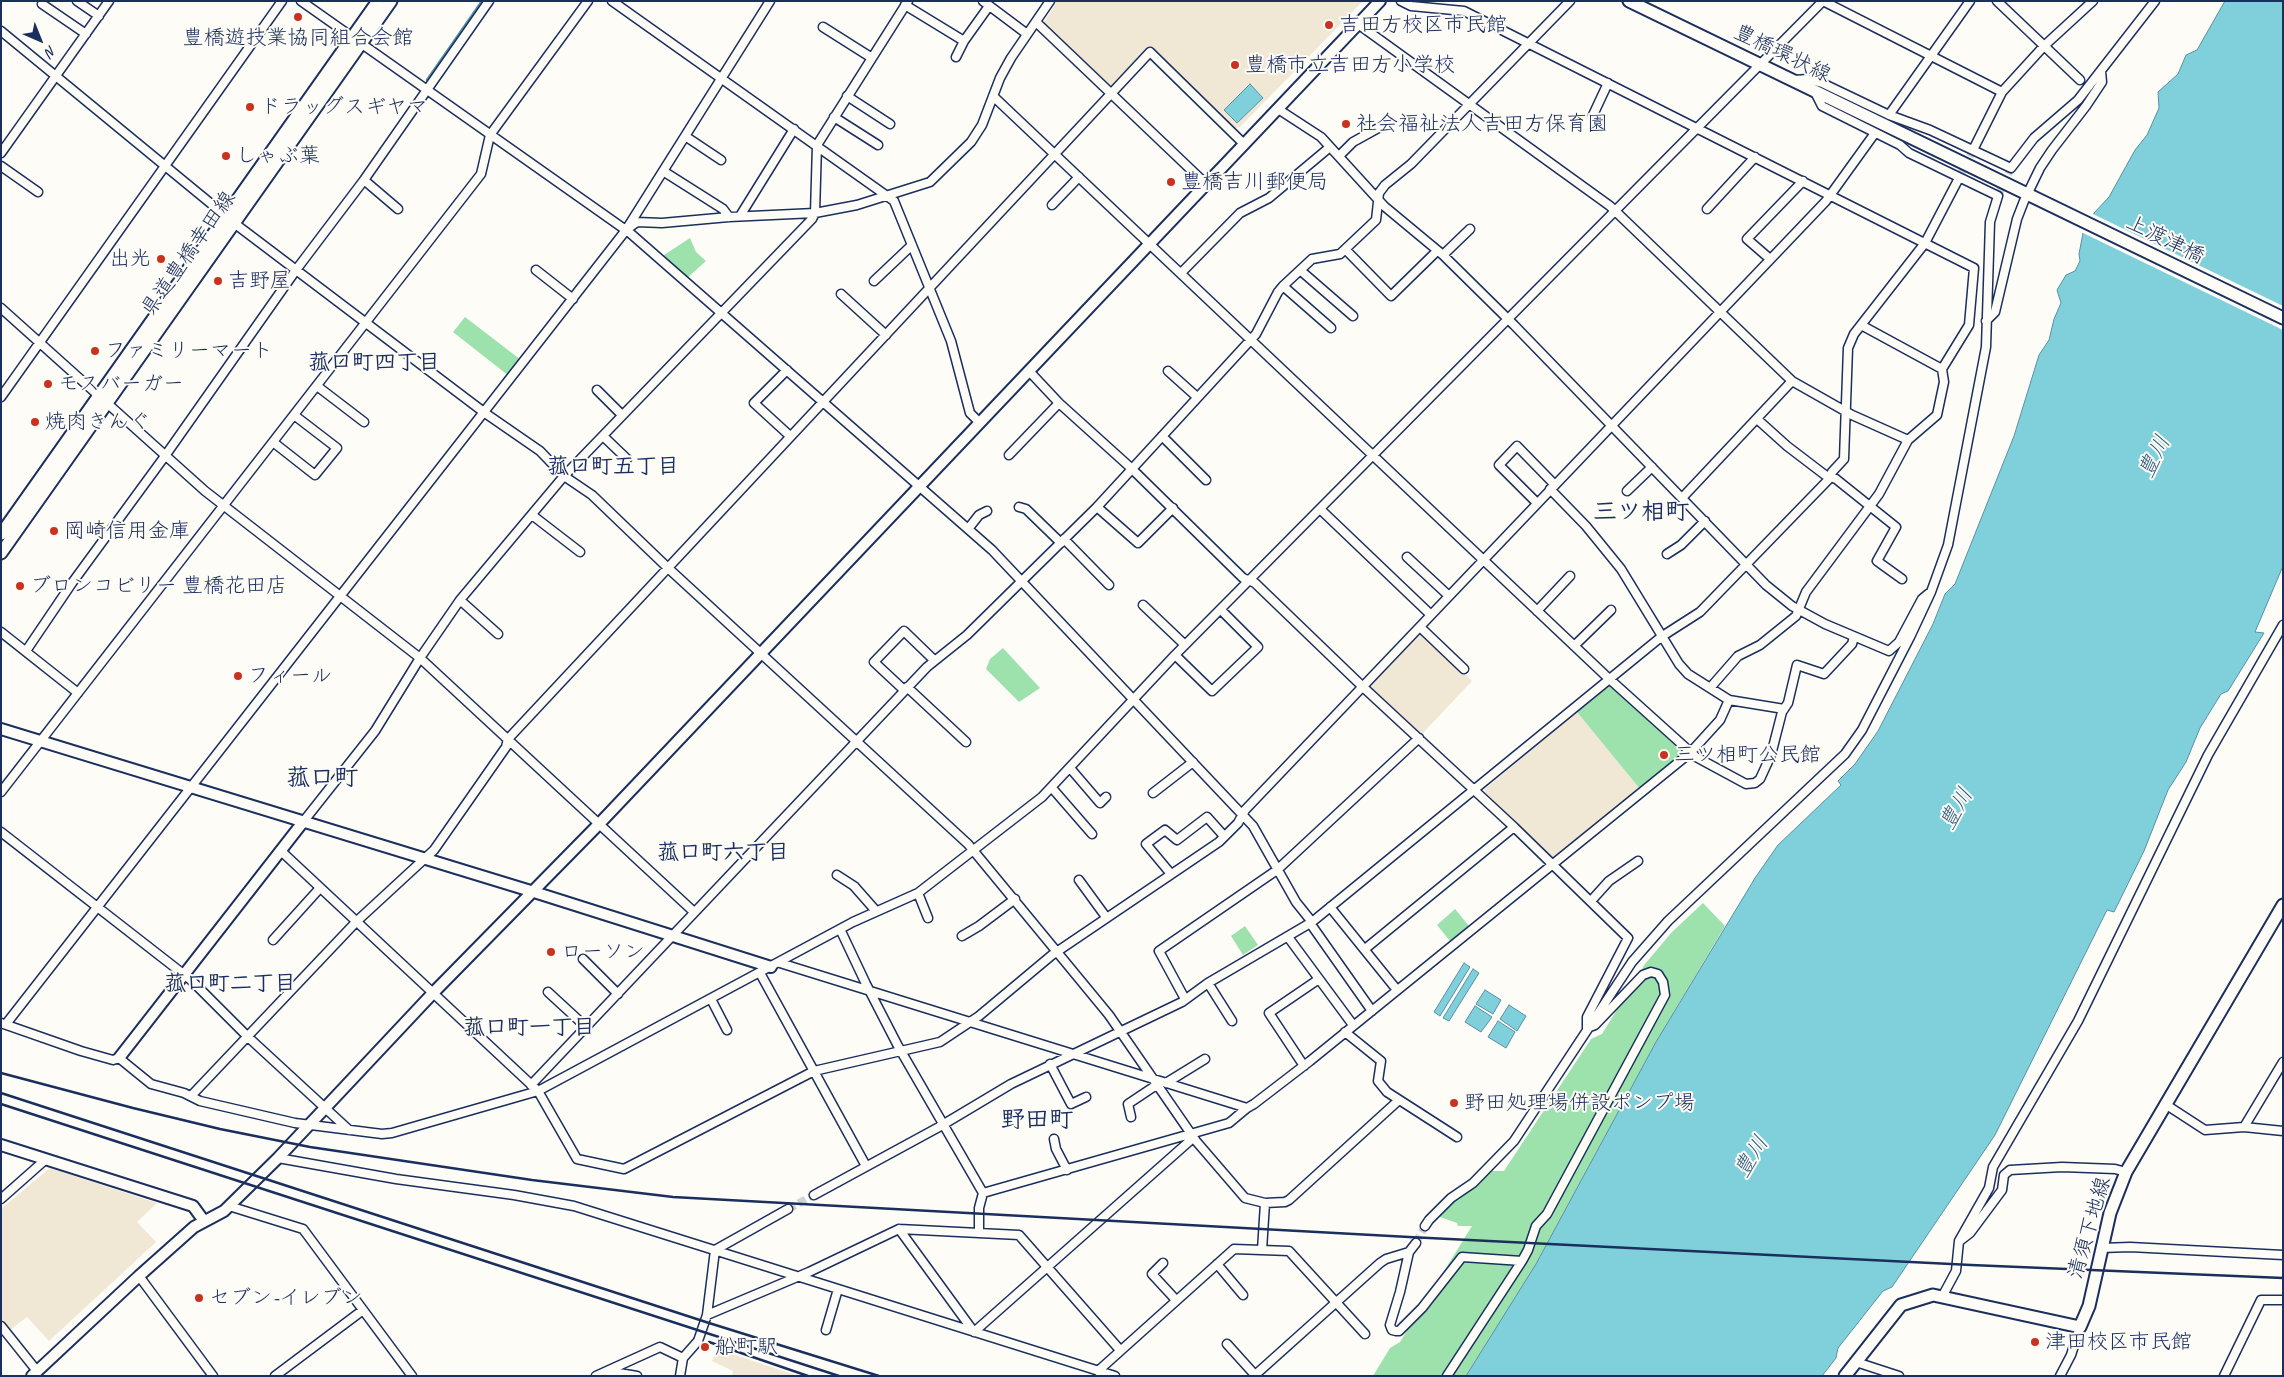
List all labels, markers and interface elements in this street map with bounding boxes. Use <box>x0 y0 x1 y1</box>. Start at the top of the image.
marker: 豊橋遊技業協同組合会館 <box>292 11 304 23</box>
place label: 吉田方校区市民館 <box>1339 12 1507 38</box>
north arrow <box>15 15 65 65</box>
marker: 吉田方校区市民館 <box>1323 19 1335 31</box>
street label: 豊橋環状線 <box>1729 20 1835 88</box>
place label: 豊橋遊技業協同組合会館 <box>183 25 413 51</box>
text: N <box>42 42 60 60</box>
place label: 豊橋市立吉田方小学校 <box>1245 52 1455 78</box>
marker: 豊橋市立吉田方小学校 <box>1229 59 1241 71</box>
place label: ドラッグスギヤマ <box>260 94 428 120</box>
marker: ドラッグスギヤマ <box>244 101 256 113</box>
place label: 社会福祉法人吉田方保育園 <box>1356 111 1608 137</box>
marker: 社会福祉法人吉田方保育園 <box>1340 118 1352 130</box>
place label: しゃぶ葉 <box>236 143 320 169</box>
marker: しゃぶ葉 <box>220 150 232 162</box>
place label: 豊橋吉川郵便局 <box>1181 169 1328 195</box>
marker: 豊橋吉川郵便局 <box>1165 176 1177 188</box>
street label: 県道豊橋幸田線 <box>137 187 241 321</box>
street label: 上渡津橋 <box>2122 210 2208 270</box>
place label: 出光 <box>109 246 151 272</box>
marker: 出光 <box>155 253 167 265</box>
place label: 吉野屋 <box>228 268 291 294</box>
marker: 吉野屋 <box>212 275 224 287</box>
place label: ファミリーマート <box>105 338 273 364</box>
marker: ファミリーマート <box>89 345 101 357</box>
district label: 菰口町四丁目 <box>308 350 440 376</box>
place label: モスバーガー <box>58 371 184 397</box>
marker: モスバーガー <box>42 378 54 390</box>
place label: 焼肉きんぐ <box>45 409 150 435</box>
marker: 焼肉きんぐ <box>29 416 41 428</box>
water label: 豊川 <box>2133 431 2177 483</box>
district label: 菰口町五丁目 <box>547 454 679 480</box>
district label: 三ツ相町 <box>1593 499 1689 527</box>
place label: 岡崎信用金庫 <box>64 518 190 544</box>
marker: 岡崎信用金庫 <box>48 525 60 537</box>
place label: ブロンコビリー 豊橋花田店 <box>30 573 287 599</box>
marker: ブロンコビリー 豊橋花田店 <box>14 580 26 592</box>
place label: フィール <box>248 663 332 689</box>
marker: フィール <box>232 670 244 682</box>
place label: 三ツ相町公民館 <box>1674 742 1821 768</box>
marker: 三ツ相町公民館 <box>1658 749 1670 761</box>
district label: 菰口町 <box>286 765 358 793</box>
water label: 豊川 <box>1935 783 1979 835</box>
district label: 菰口町六丁目 <box>657 840 789 866</box>
place label: ローソン <box>561 939 645 965</box>
marker: ローソン <box>545 946 557 958</box>
district label: 菰口町二丁目 <box>164 971 296 997</box>
district label: 菰口町一丁目 <box>463 1015 595 1041</box>
place label: 野田処理場併設ポンプ場 <box>1464 1090 1695 1116</box>
marker: 野田処理場併設ポンプ場 <box>1448 1097 1460 1109</box>
district label: 野田町 <box>1001 1107 1073 1135</box>
water label: 豊川 <box>1729 1131 1775 1183</box>
street label: 清須下地線 <box>2063 1174 2117 1282</box>
place label: セブン-イレブン <box>209 1285 363 1311</box>
marker: セブン-イレブン <box>193 1292 205 1304</box>
place label: 津田校区市民館 <box>2045 1329 2192 1355</box>
place label: 船町駅 <box>715 1334 778 1360</box>
marker: 津田校区市民館 <box>2029 1336 2041 1348</box>
marker: 船町駅 <box>699 1341 711 1353</box>

